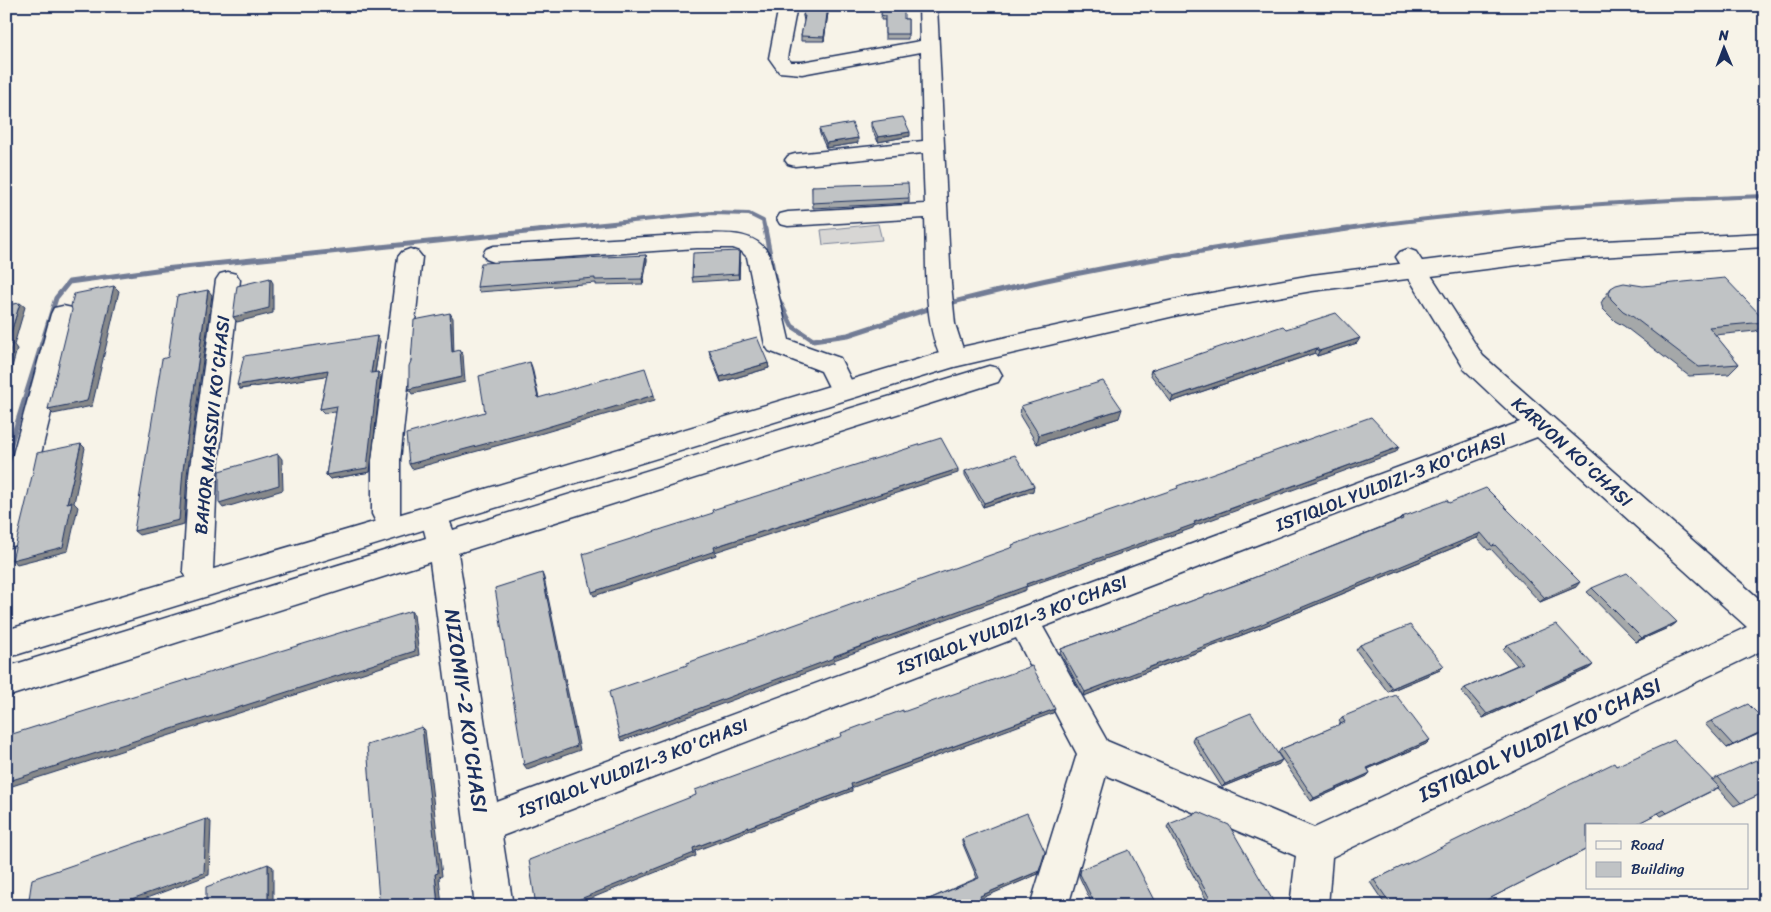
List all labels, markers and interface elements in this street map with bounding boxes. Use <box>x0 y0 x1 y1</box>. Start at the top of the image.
north arrow <box>1698 22 1748 72</box>
text: N <box>1718 23 1729 48</box>
street label: BAHOR MASSIVI KO'CHASI <box>185 314 239 536</box>
street label: KARVON KO'CHASI <box>1504 388 1641 516</box>
street label: ISTIQLOL YULDIZI-3 KO'CHASI <box>1270 423 1512 541</box>
street label: ISTIQLOL YULDIZI-3 KO'CHASI <box>891 566 1133 684</box>
street label: NIZOMIY-2 KO'CHASI <box>433 606 499 816</box>
street label: ISTIQLOL YULDIZI KO'CHASI <box>1411 667 1669 814</box>
street label: ISTIQLOL YULDIZI-3 KO'CHASI <box>512 709 754 827</box>
legend <box>1586 824 1748 890</box>
text: Road <box>1631 832 1664 858</box>
text: Building <box>1631 856 1685 882</box>

